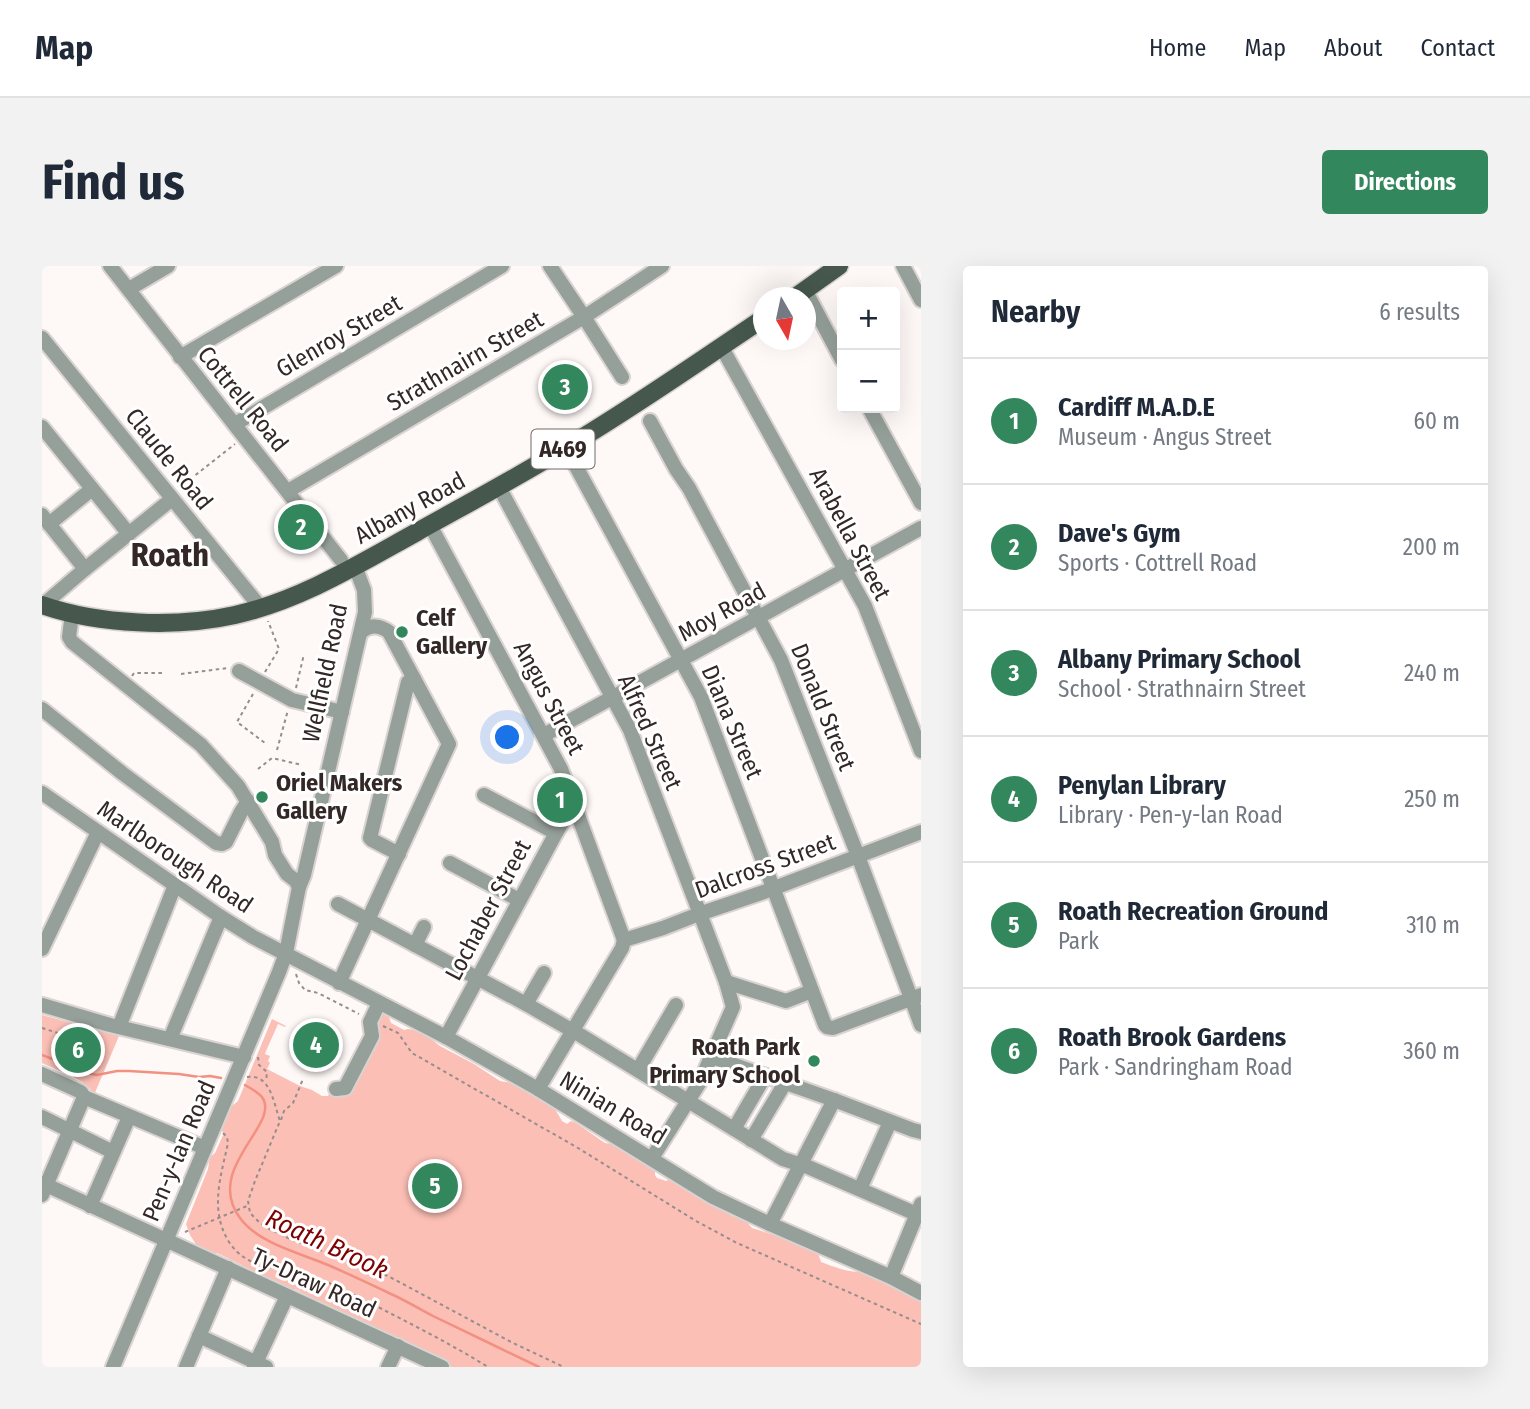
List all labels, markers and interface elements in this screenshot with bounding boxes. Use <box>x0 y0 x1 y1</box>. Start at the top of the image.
text: Map <box>35 28 93 68</box>
text: Home <box>1149 34 1206 62</box>
text: Map <box>1244 34 1286 62</box>
text: About <box>1324 34 1382 62</box>
text: Contact <box>1420 34 1495 62</box>
button: Directions <box>1322 150 1488 214</box>
text: Find us <box>42 153 185 212</box>
north arrow <box>753 287 816 350</box>
map controls <box>837 287 900 413</box>
button: + <box>837 287 900 350</box>
street label: Glenroy Street <box>271 289 407 383</box>
text: Nearby <box>991 294 1080 330</box>
text: 6 results <box>1379 298 1460 326</box>
street label: Strathnairn Street <box>382 305 548 417</box>
street label: Cottrell Road <box>192 341 294 457</box>
button: − <box>837 350 900 413</box>
pin: 3 <box>542 361 588 413</box>
text: Cardiff M.A.D.E <box>1058 392 1215 423</box>
street label: Claude Road <box>120 403 218 515</box>
text: 1 <box>1009 407 1019 435</box>
text: 60 m <box>1414 407 1460 435</box>
text: Museum · Angus Street <box>1058 423 1272 451</box>
road number: A469 <box>532 430 594 468</box>
street label: Arabella Street <box>803 463 897 605</box>
street label: Albany Road <box>350 466 470 550</box>
pin: 2 <box>278 501 324 553</box>
text: Dave's Gym <box>1058 518 1181 549</box>
text: 2 <box>1009 533 1019 561</box>
text: 200 m <box>1403 533 1460 561</box>
district label: Roath <box>131 536 209 574</box>
text: Sports · Cottrell Road <box>1058 549 1257 577</box>
street label: Moy Road <box>673 577 771 647</box>
street label: Wellfield Road <box>297 601 353 745</box>
place label: Celf Gallery <box>416 604 488 660</box>
marker: Celf Gallery <box>394 624 410 640</box>
street label: Angus Street <box>508 637 590 759</box>
street label: Donald Street <box>785 639 861 775</box>
text: Albany Primary School <box>1058 644 1301 675</box>
text: 3 <box>1009 659 1019 687</box>
text: 240 m <box>1404 659 1460 687</box>
street label: Diana Street <box>696 661 769 783</box>
street label: Alfred Street <box>612 670 688 794</box>
text: School · Strathnairn Street <box>1058 675 1306 703</box>
your location <box>490 720 524 754</box>
place label: Oriel Makers Gallery <box>276 769 403 825</box>
text: Penylan Library <box>1058 770 1226 801</box>
pin: 1 <box>537 774 583 826</box>
text: 4 <box>1008 785 1020 813</box>
text: 250 m <box>1404 785 1460 813</box>
marker: Oriel Makers Gallery <box>254 789 270 805</box>
street label: Marlborough Road <box>92 795 258 919</box>
text: Library · Pen-y-lan Road <box>1058 801 1283 829</box>
street label: Dalcross Street <box>691 828 839 904</box>
street label: Lochaber Street <box>439 835 537 985</box>
text: Roath Recreation Ground <box>1058 896 1329 927</box>
text: 5 <box>1008 911 1020 939</box>
text: 310 m <box>1406 911 1460 939</box>
text: Park <box>1058 927 1099 955</box>
pin: 4 <box>293 1019 339 1071</box>
text: Roath Brook Gardens <box>1058 1022 1286 1053</box>
pin: 6 <box>55 1024 101 1076</box>
place label: Roath Park Primary School <box>649 1033 801 1089</box>
text: 6 <box>1008 1037 1020 1065</box>
text: 360 m <box>1403 1037 1460 1065</box>
marker: Roath Park Primary School <box>806 1053 822 1069</box>
text: Park · Sandringham Road <box>1058 1053 1293 1081</box>
street label: Ninian Road <box>555 1065 671 1151</box>
street label: Pen-y-lan Road <box>137 1076 221 1226</box>
pin: 5 <box>412 1160 458 1212</box>
water label: Roath Brook <box>261 1202 393 1286</box>
street label: Ty-Draw Road <box>247 1242 381 1324</box>

